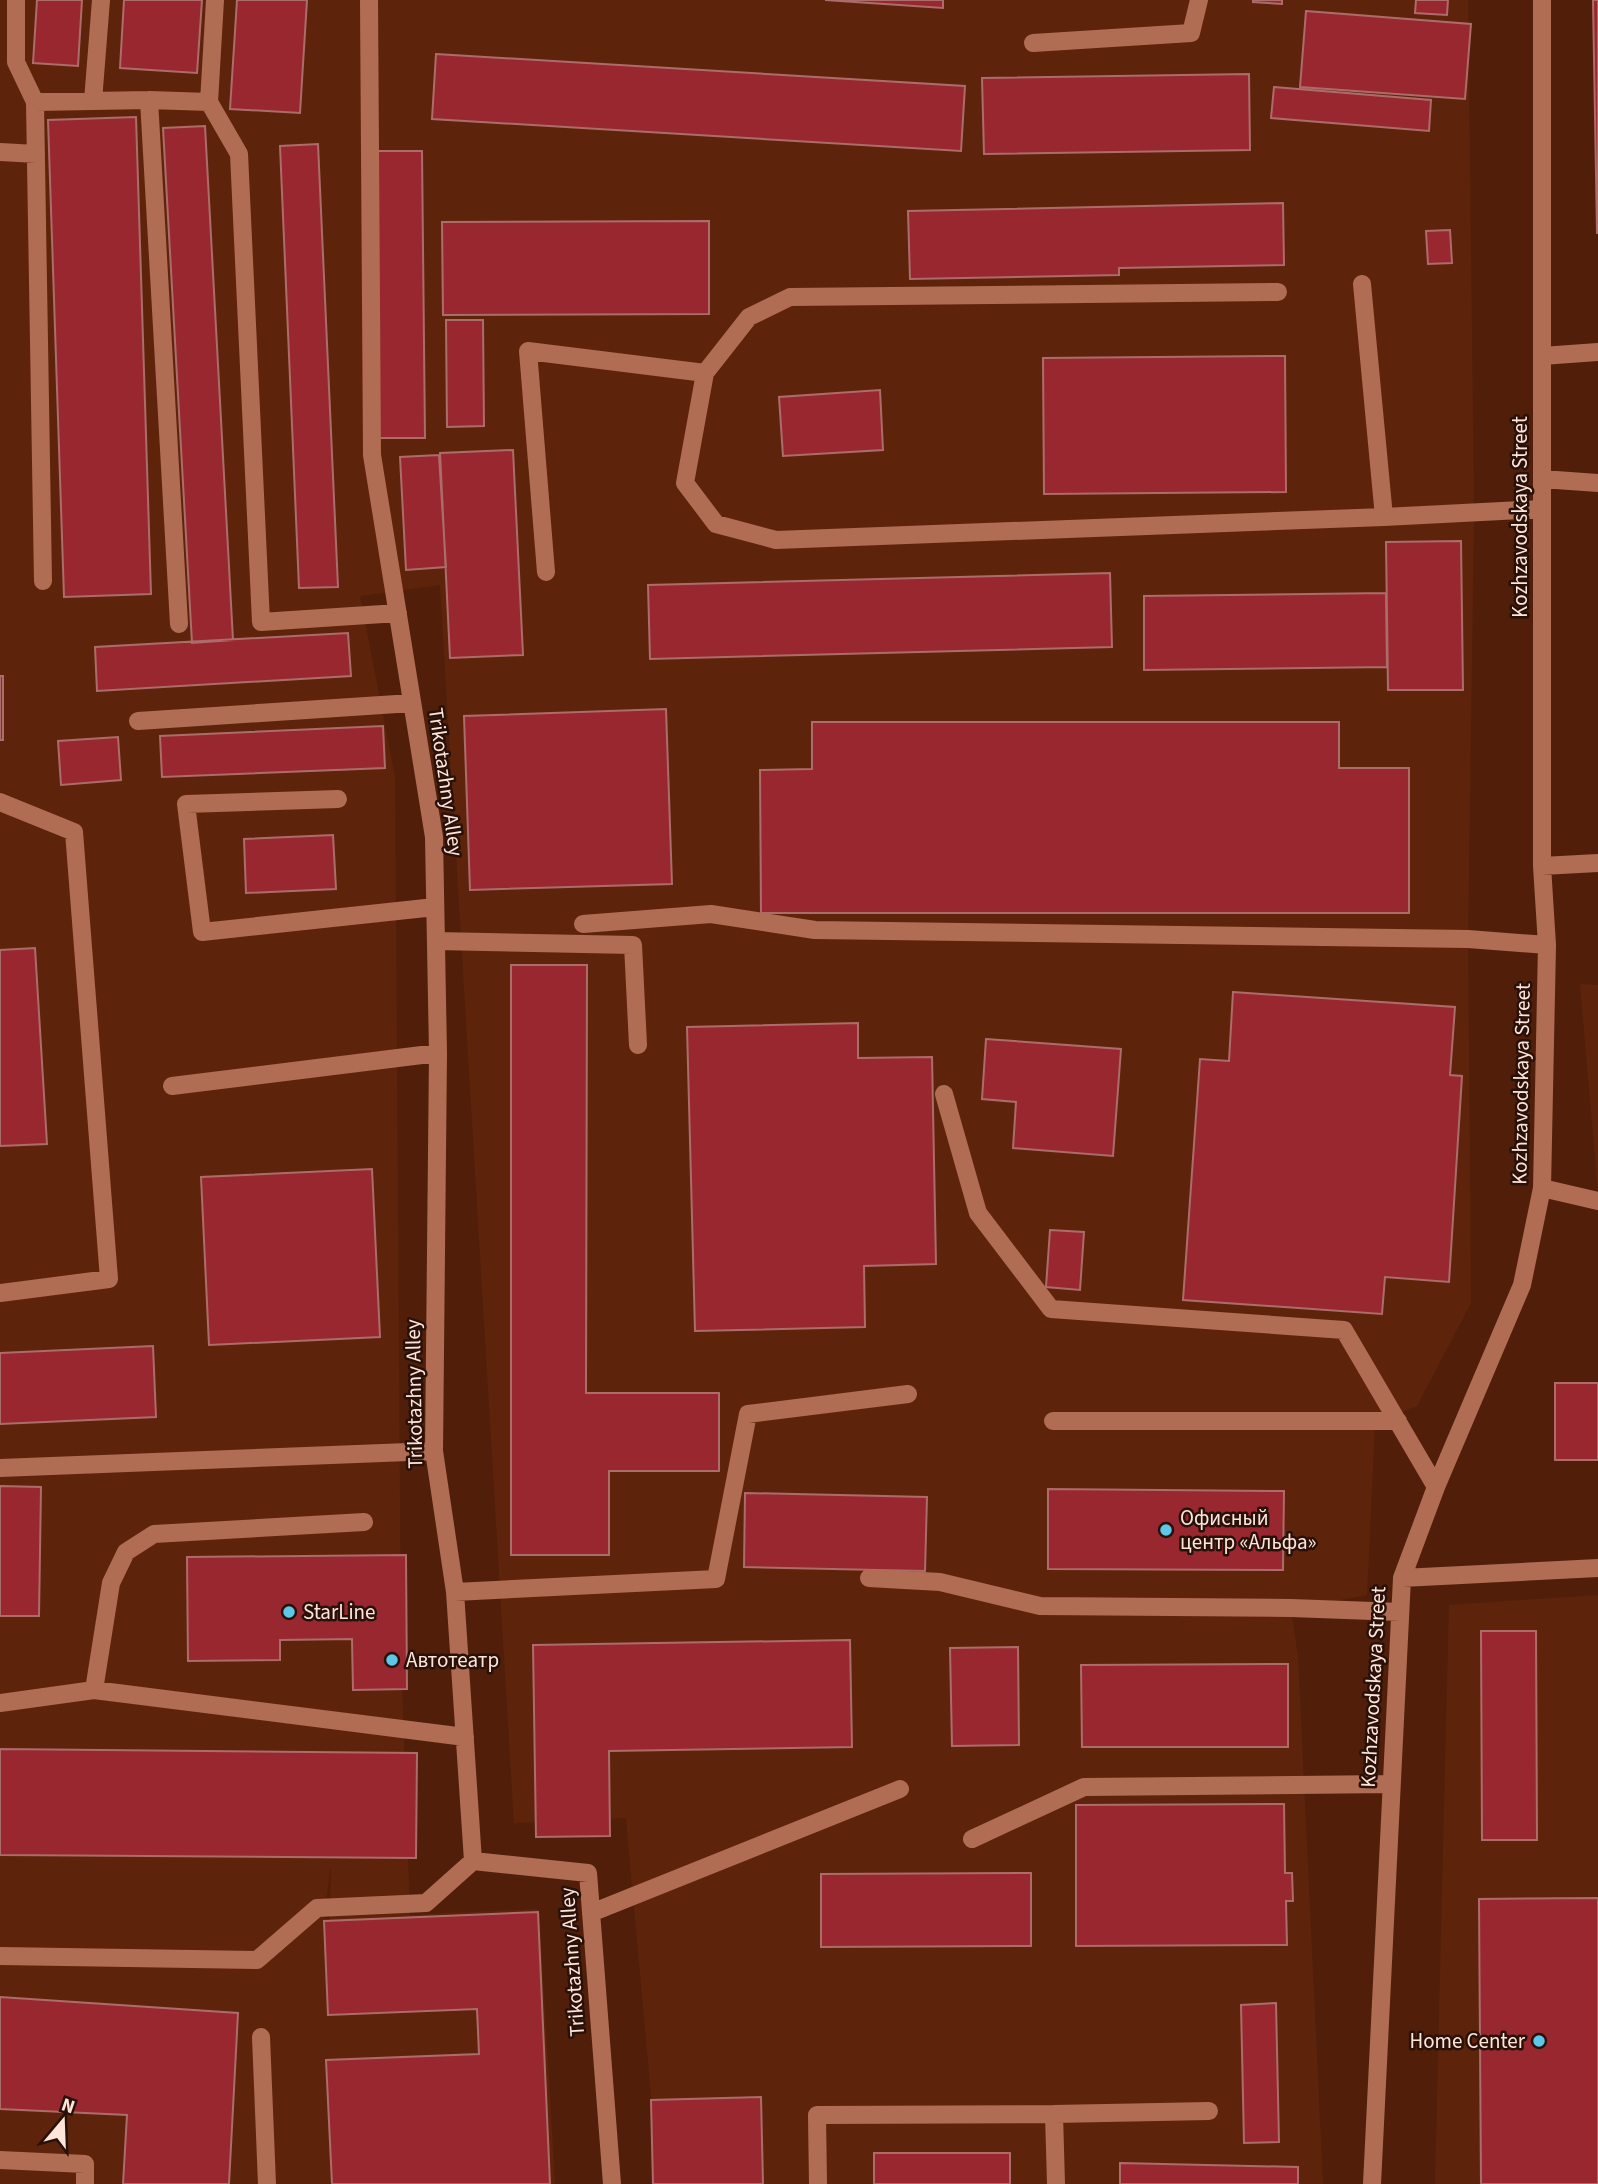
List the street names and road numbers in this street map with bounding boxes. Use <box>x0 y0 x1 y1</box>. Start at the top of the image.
street label: Kozhzavodskaya Street <box>1505 416 1535 618</box>
street label: Trikotazhny Alley <box>421 706 471 858</box>
street label: Kozhzavodskaya Street <box>1504 983 1538 1185</box>
street label: Trikotazhny Alley <box>398 1319 430 1469</box>
street label: Kozhzavodskaya Street <box>1353 1585 1393 1789</box>
street label: Trikotazhny Alley <box>552 1886 592 2038</box>

